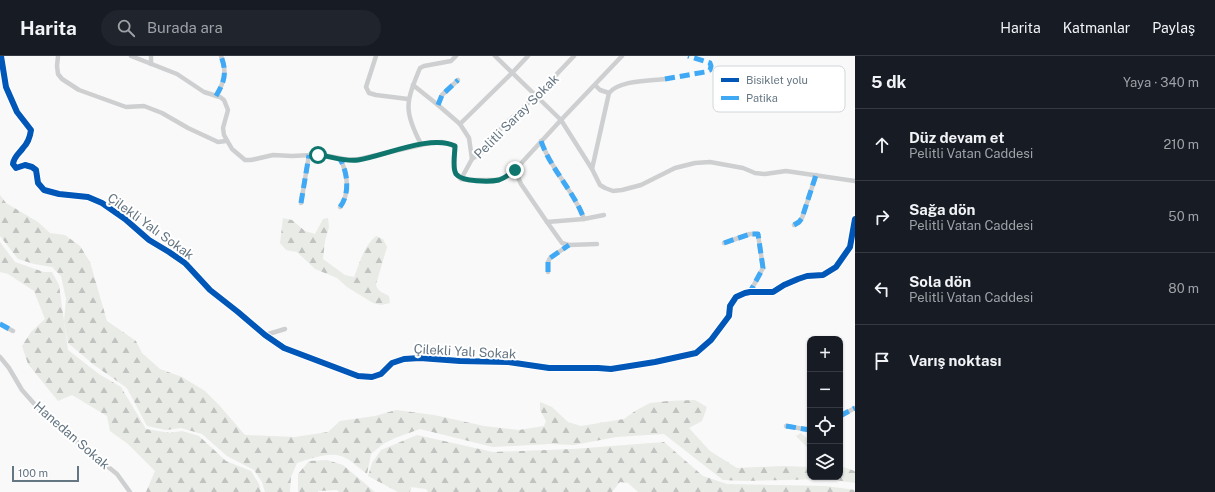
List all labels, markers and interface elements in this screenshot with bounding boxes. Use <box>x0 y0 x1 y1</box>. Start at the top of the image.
search box <box>101 10 381 46</box>
text: Harita <box>20 17 77 39</box>
icon: search <box>115 17 137 39</box>
text: Burada ara <box>147 19 223 36</box>
text: Harita <box>1000 20 1041 36</box>
text: Katmanlar <box>1063 20 1130 36</box>
text: Paylaş <box>1152 20 1195 36</box>
legend <box>713 66 845 112</box>
street label: Pelitli Saray Sokak <box>471 71 562 162</box>
text: 5 dk <box>871 72 906 92</box>
text: Bisiklet yolu <box>746 74 808 86</box>
text: Yaya · 340 m <box>1123 75 1199 90</box>
text: Patika <box>746 92 778 104</box>
text: Düz devam et <box>909 129 1004 146</box>
icon: ahead <box>871 134 893 156</box>
text: 210 m <box>1164 137 1199 152</box>
route start <box>309 146 327 164</box>
text: Pelitli Vatan Caddesi <box>909 146 1033 161</box>
route end <box>506 161 524 179</box>
street label: Çilekli Yalı Sokak <box>105 190 197 263</box>
text: Sağa dön <box>909 201 975 218</box>
icon: right <box>871 206 893 228</box>
text: 50 m <box>1168 209 1199 224</box>
text: Pelitli Vatan Caddesi <box>909 218 1033 233</box>
text: Sola dön <box>909 273 971 290</box>
icon: left <box>871 278 893 300</box>
text: 80 m <box>1168 281 1199 296</box>
text: Pelitli Vatan Caddesi <box>909 290 1033 305</box>
map controls <box>807 336 843 480</box>
button: + <box>807 336 843 372</box>
street label: Çilekli Yalı Sokak <box>413 341 517 362</box>
icon: arrive <box>871 350 893 372</box>
text: Varış noktası <box>909 352 1001 369</box>
button: − <box>807 372 843 408</box>
street label: Hanedan Sokak <box>31 398 113 472</box>
button: locate <box>807 408 843 444</box>
button: layers <box>807 444 843 480</box>
scale bar <box>12 464 79 483</box>
text: 100 m <box>18 467 48 479</box>

